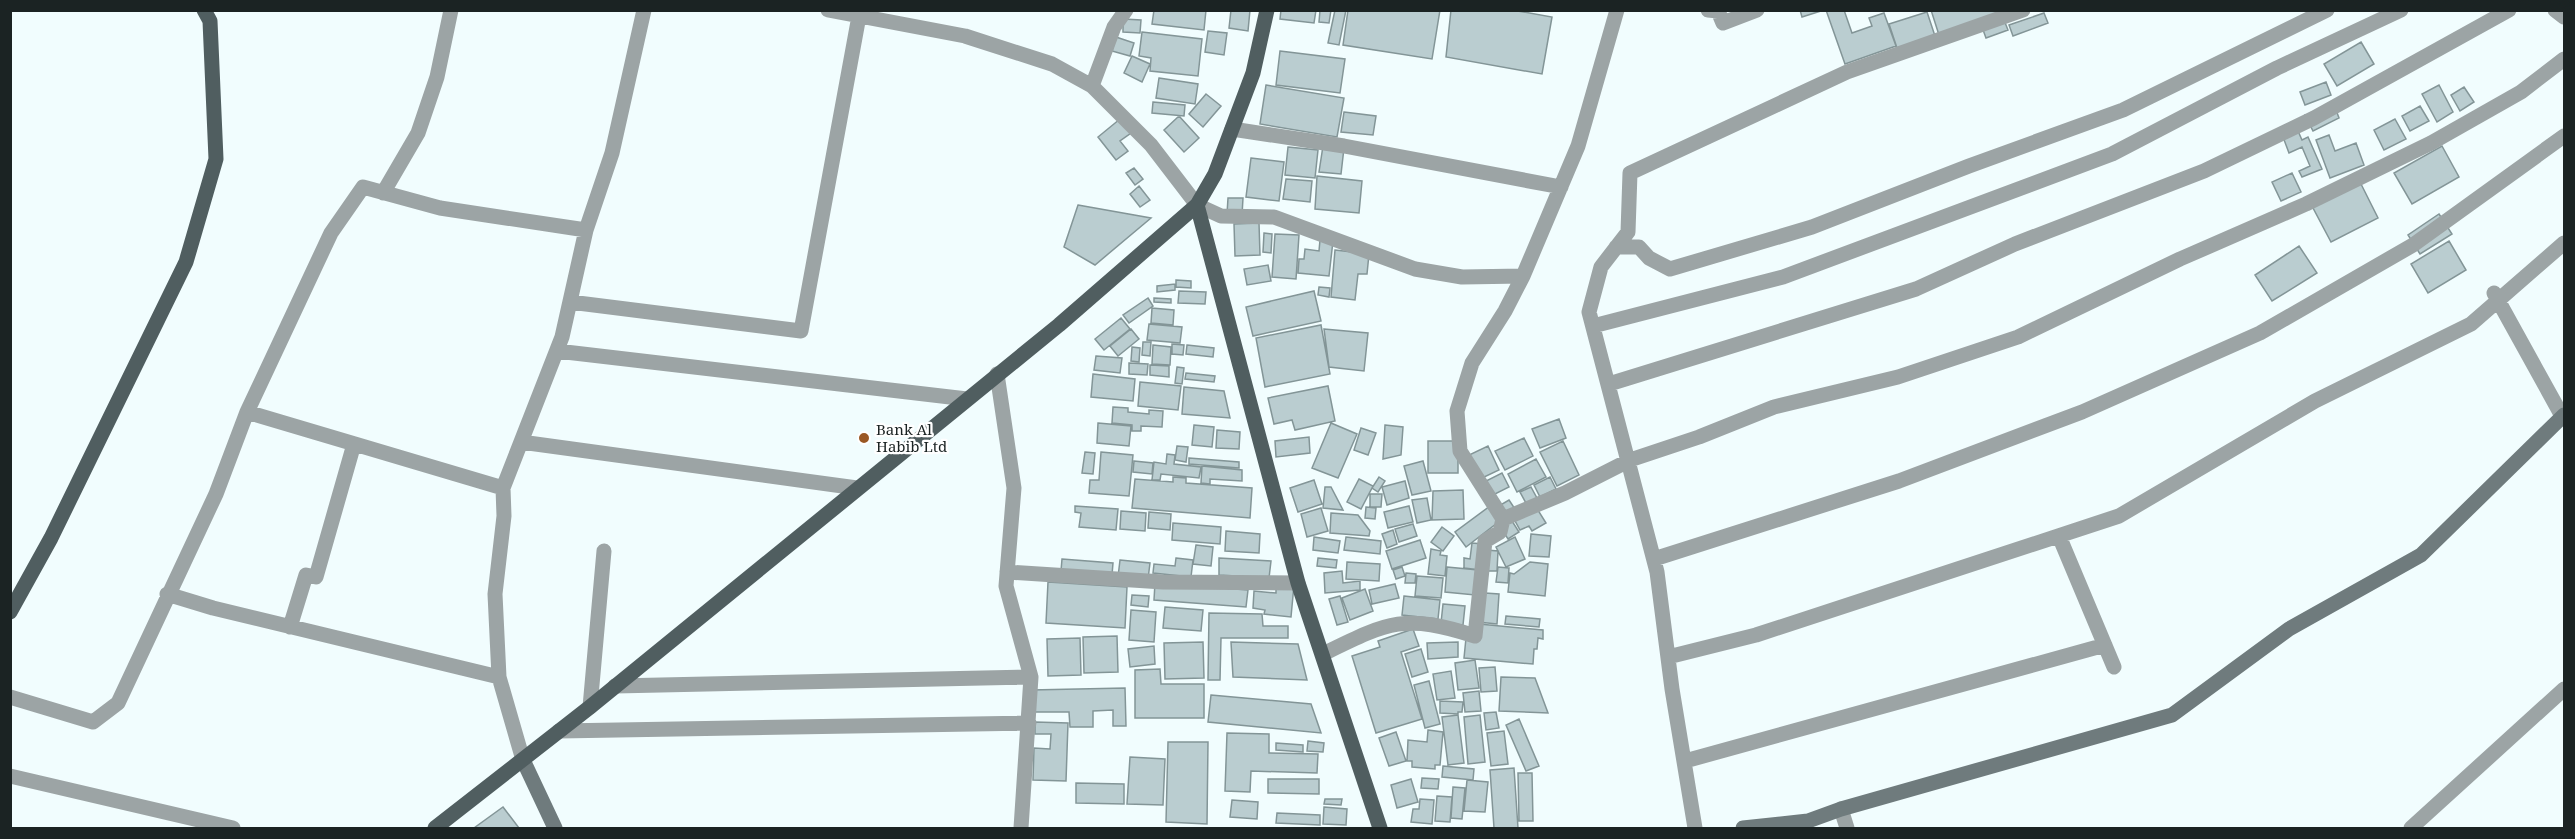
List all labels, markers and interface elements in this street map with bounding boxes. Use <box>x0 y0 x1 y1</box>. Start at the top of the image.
place label: Bank Al Habib Ltd <box>876 419 947 456</box>
marker: Bank Al Habib Ltd <box>857 431 871 445</box>

